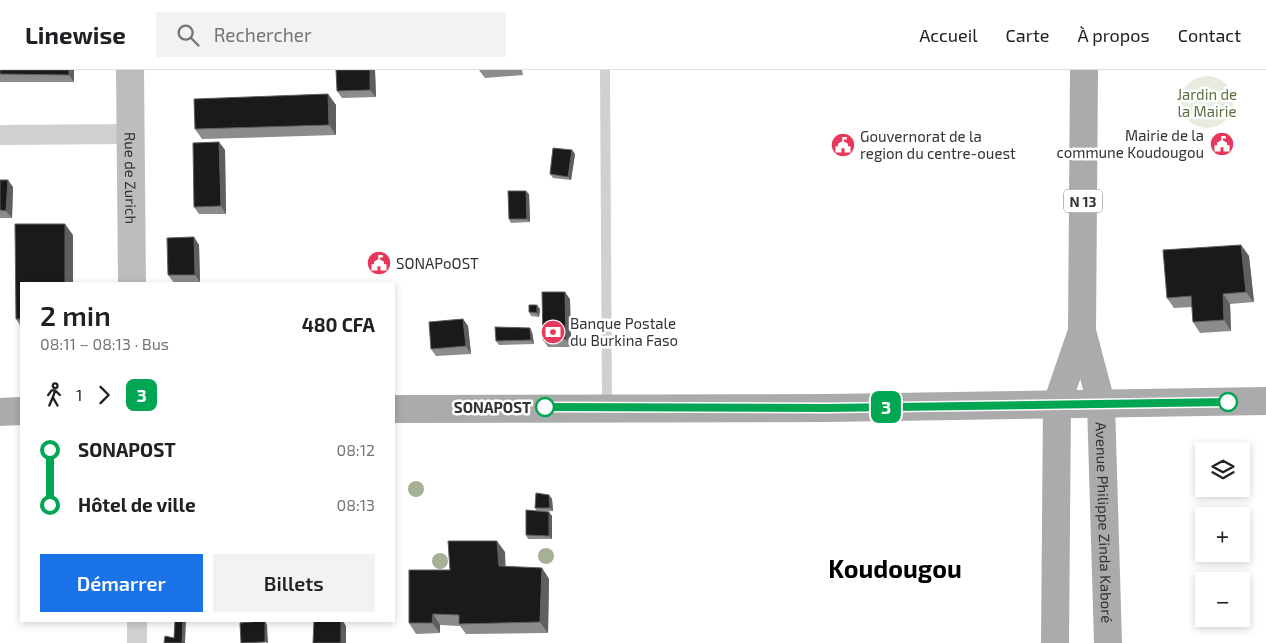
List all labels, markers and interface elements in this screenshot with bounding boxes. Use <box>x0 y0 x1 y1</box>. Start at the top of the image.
search box <box>156 12 506 57</box>
text: Linewise <box>25 20 126 49</box>
icon: search <box>174 21 202 49</box>
text: Rechercher <box>214 23 312 46</box>
text: Accueil <box>919 24 978 46</box>
text: Carte <box>1006 24 1049 46</box>
text: À propos <box>1077 24 1150 46</box>
text: Contact <box>1178 24 1241 46</box>
park label: Jardin de la Mairie <box>1177 85 1237 120</box>
place label: Mairie de la commune Koudougou <box>1057 126 1204 161</box>
place label: Gouvernorat de la region du centre-ouest <box>860 127 1016 162</box>
public building icon: Mairie de la commune Koudougou <box>1209 131 1235 157</box>
street label: Rue de Zurich <box>122 132 140 224</box>
public building icon: Gouvernorat de la region du centre-ouest <box>830 132 856 158</box>
road number: N 13 <box>1064 190 1102 212</box>
public building icon: SONAPoOST <box>366 250 392 276</box>
place label: SONAPoOST <box>396 254 479 272</box>
text: 2 min <box>40 298 111 332</box>
text: 480 CFA <box>302 313 375 336</box>
place label: Banque Postale du Burkina Faso <box>570 314 678 349</box>
bank icon: Banque Postale du Burkina Faso <box>540 319 566 345</box>
text: 08:11 – 08:13 · Bus <box>40 334 169 353</box>
icon: walk <box>40 381 68 409</box>
icon: forward <box>90 381 118 409</box>
text: 3 <box>136 384 147 406</box>
text: 1 <box>76 385 82 404</box>
line badge: 3 <box>870 391 902 423</box>
unlabelled marker <box>1218 392 1238 412</box>
text: 3 <box>881 396 891 418</box>
marker: SONAPOST <box>535 397 555 417</box>
place label: SONAPOST <box>454 398 531 416</box>
street label: Avenue Philippe Zinda Kaboré <box>1093 422 1116 623</box>
text: SONAPOST <box>78 438 176 461</box>
text: 08:12 <box>337 440 375 459</box>
map controls <box>1195 442 1250 627</box>
button: layers <box>1195 442 1250 497</box>
text: Hôtel de ville <box>78 493 196 516</box>
text: 08:13 <box>337 495 375 514</box>
button: + <box>1195 507 1250 562</box>
district label: Koudougou <box>828 553 962 583</box>
button: Démarrer <box>40 554 203 612</box>
button: Billets <box>213 554 375 612</box>
button: − <box>1195 572 1250 627</box>

